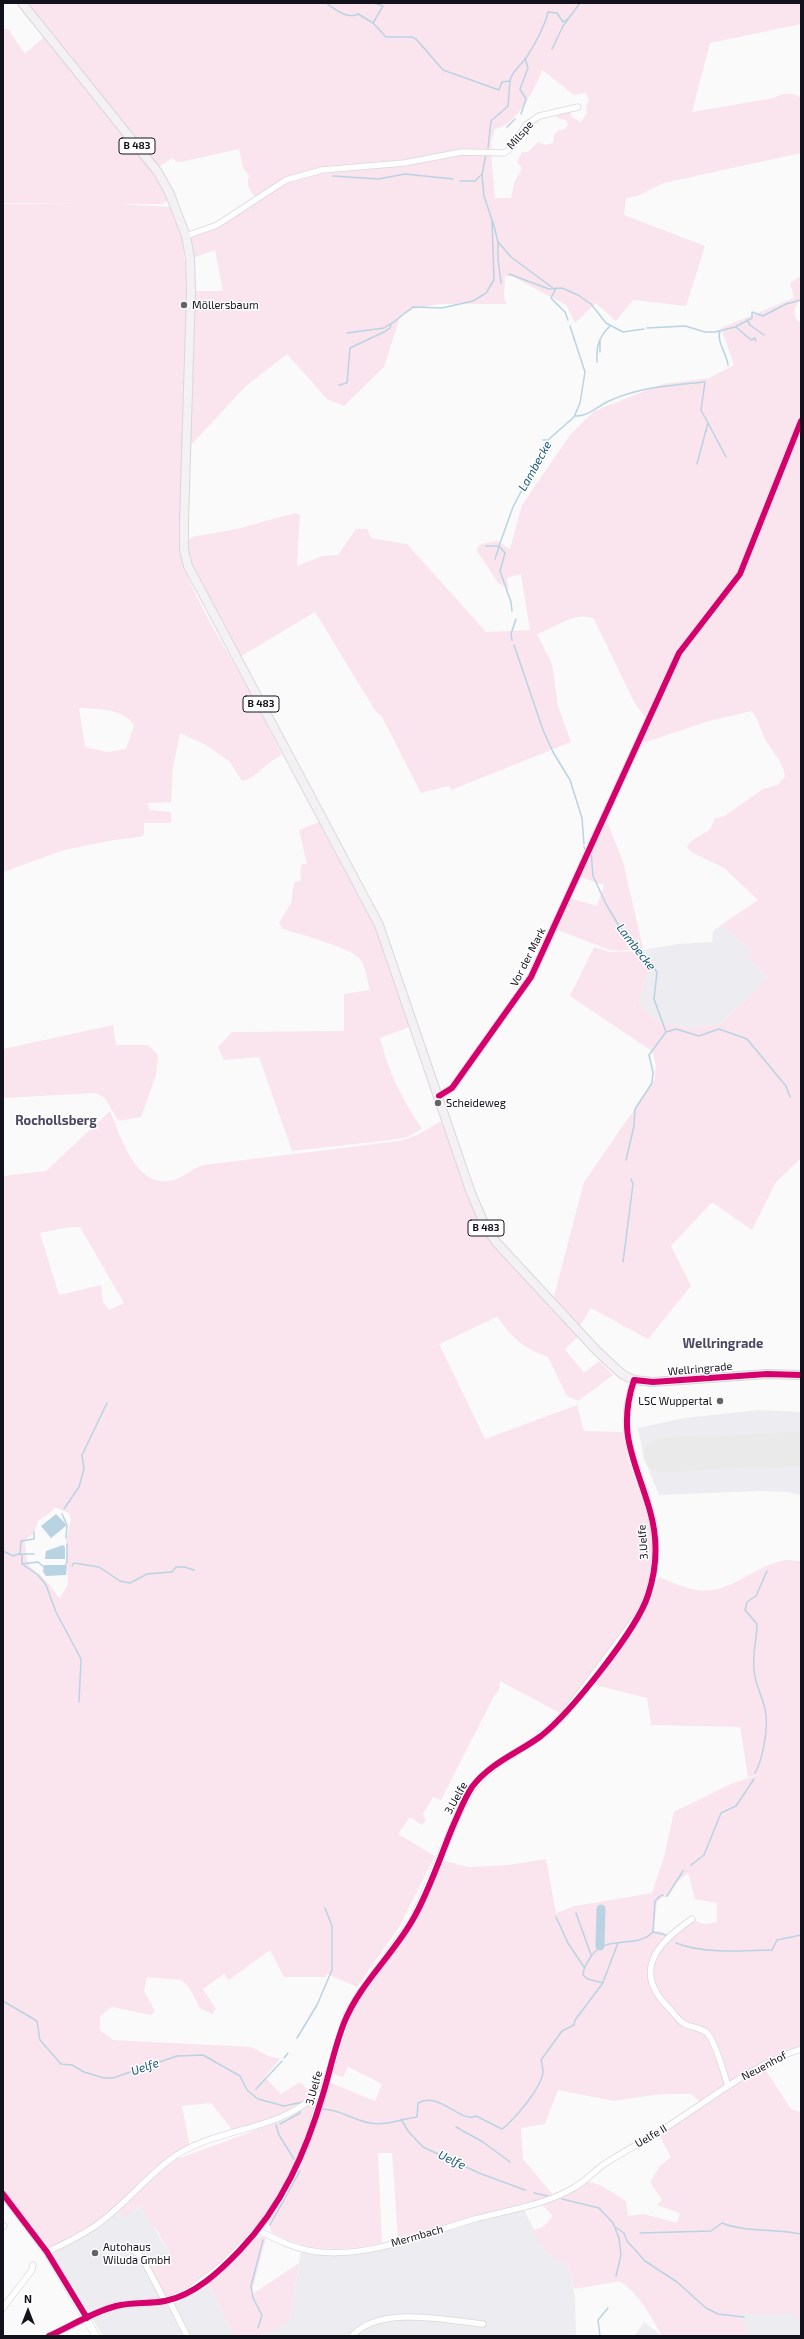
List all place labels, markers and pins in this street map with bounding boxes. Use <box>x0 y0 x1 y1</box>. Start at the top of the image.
place label: Möllersbaum <box>192 298 259 312</box>
marker: Möllersbaum <box>179 300 189 310</box>
place label: Scheideweg <box>446 1096 506 1110</box>
marker: Scheideweg <box>433 1098 443 1108</box>
place label: LSC Wuppertal <box>638 1394 712 1408</box>
marker: LSC Wuppertal <box>715 1396 725 1406</box>
place label: Autohaus Wiluda GmbH <box>103 2240 171 2266</box>
marker: Autohaus Wiluda GmbH <box>90 2248 100 2258</box>

